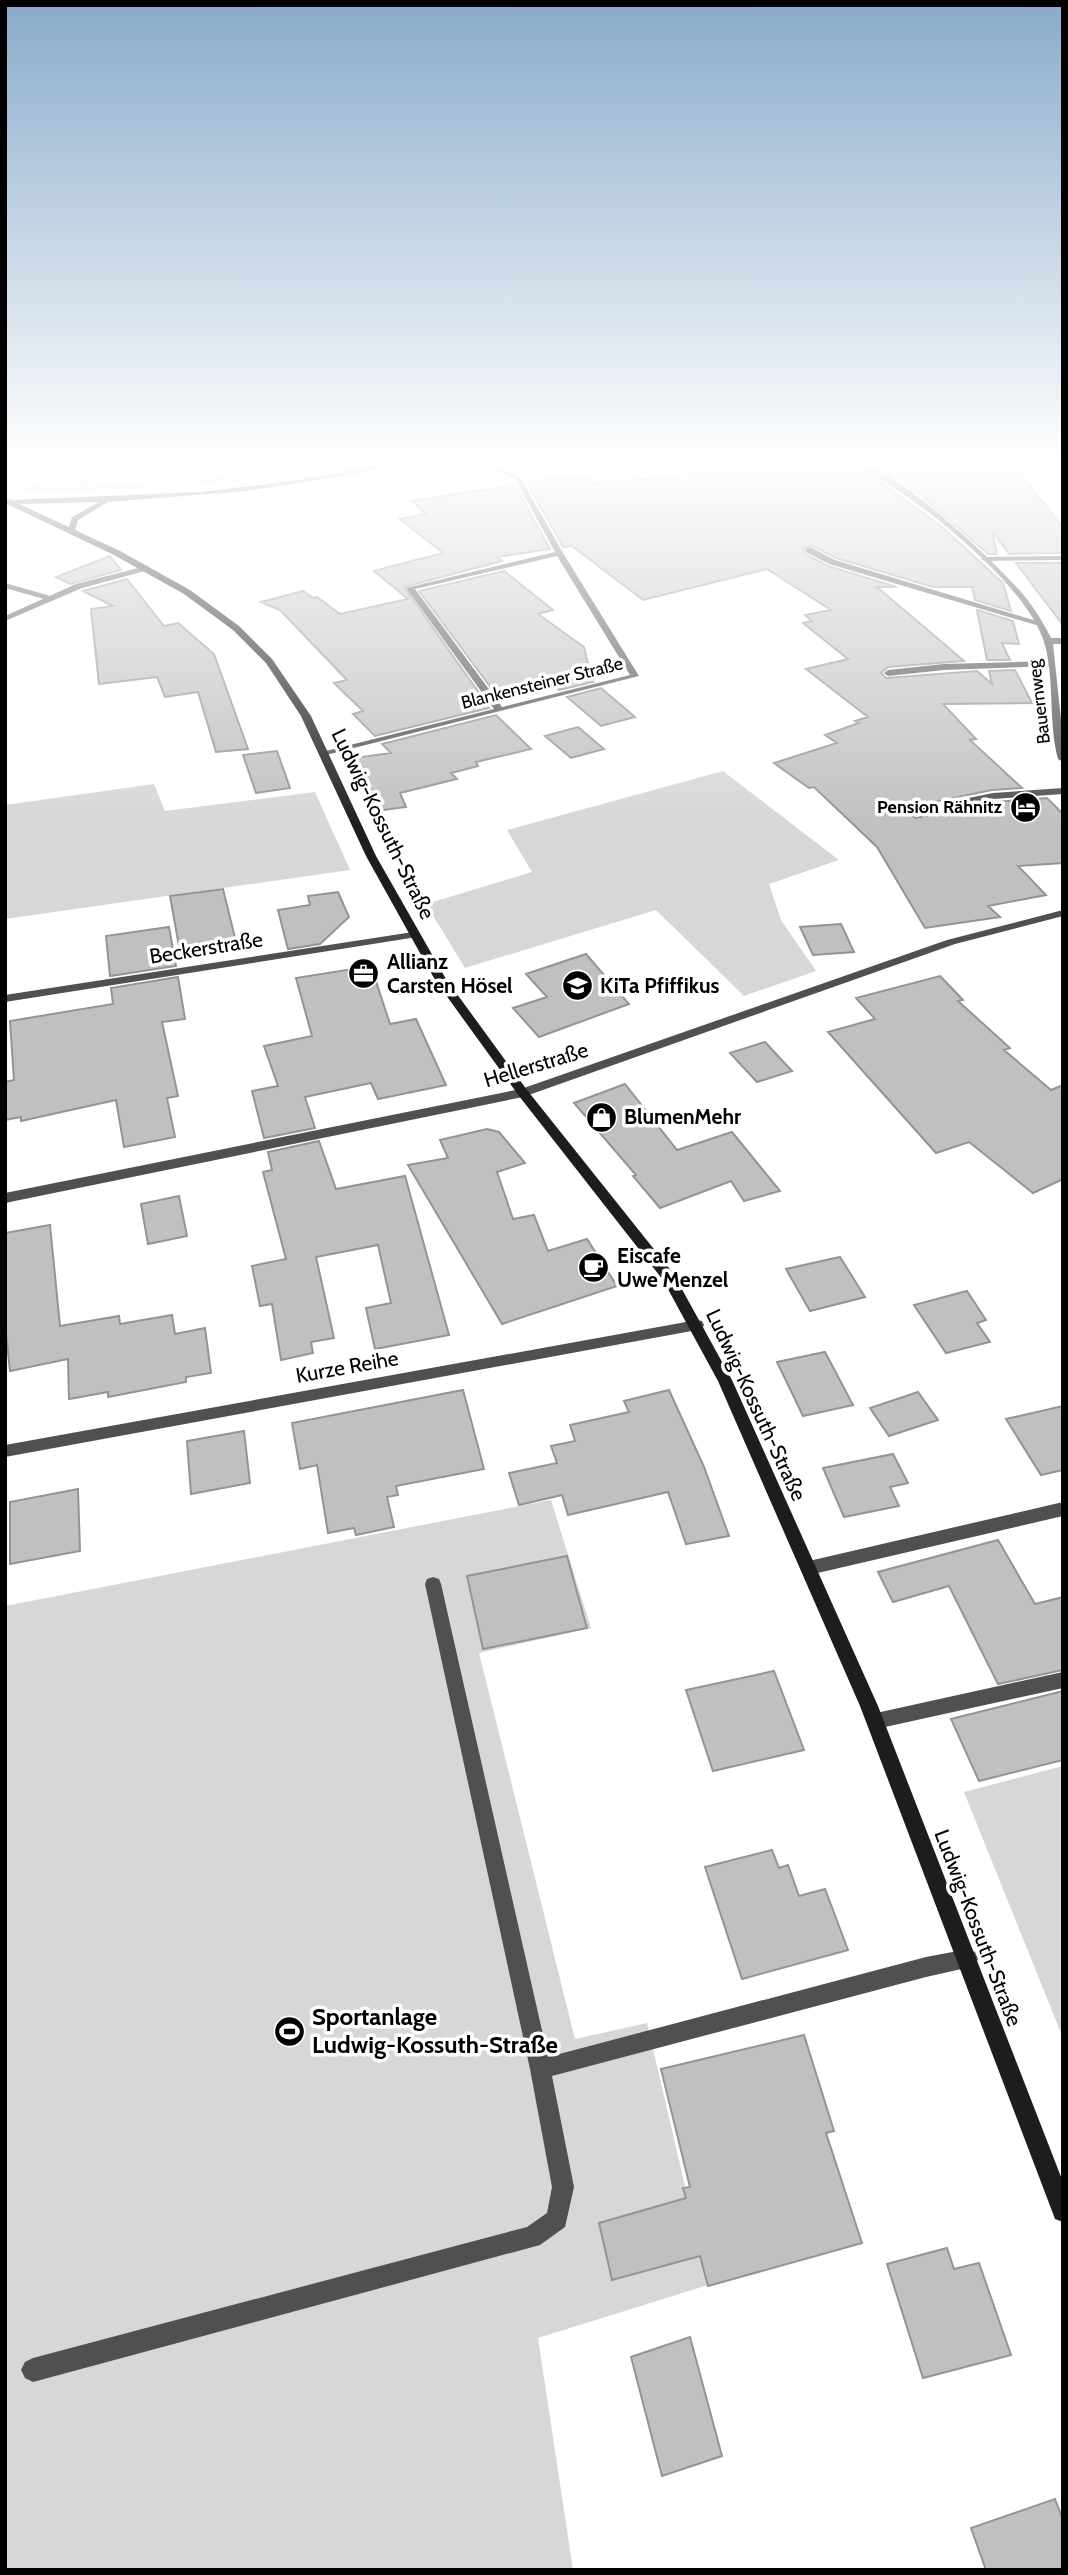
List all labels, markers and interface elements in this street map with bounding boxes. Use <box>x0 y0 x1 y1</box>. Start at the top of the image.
street label: Blankensteiner Straße <box>459 652 625 714</box>
street label: Bauernweg <box>1023 658 1055 745</box>
street label: Ludwig-Kossuth-Straße <box>326 725 441 923</box>
hotel icon: Pension Rähnitz <box>1008 790 1042 824</box>
place label: Pension Rähnitz <box>877 796 1003 818</box>
street label: Beckerstraße <box>148 926 265 969</box>
place label: Allianz Carsten Hösel <box>387 949 513 998</box>
office icon: Allianz Carsten Hösel <box>347 957 381 991</box>
school or university icon: KiTa Pfiffikus <box>560 969 594 1003</box>
place label: KiTa Pfiffikus <box>600 973 720 998</box>
street label: Hellerstraße <box>481 1037 591 1092</box>
shop icon: BlumenMehr <box>584 1100 618 1134</box>
place label: BlumenMehr <box>624 1104 741 1129</box>
place label: Eiscafe Uwe Menzel <box>617 1243 729 1292</box>
cafe icon: Eiscafe Uwe Menzel <box>577 1251 611 1285</box>
street label: Ludwig-Kossuth-Straße <box>701 1305 812 1505</box>
street label: Kurze Reihe <box>294 1345 400 1388</box>
street label: Ludwig-Kossuth-Straße <box>929 1826 1028 2030</box>
place label: Sportanlage Ludwig-Kossuth-Straße <box>312 2002 558 2059</box>
sports icon: Sportanlage Ludwig-Kossuth-Straße <box>272 2014 306 2048</box>

